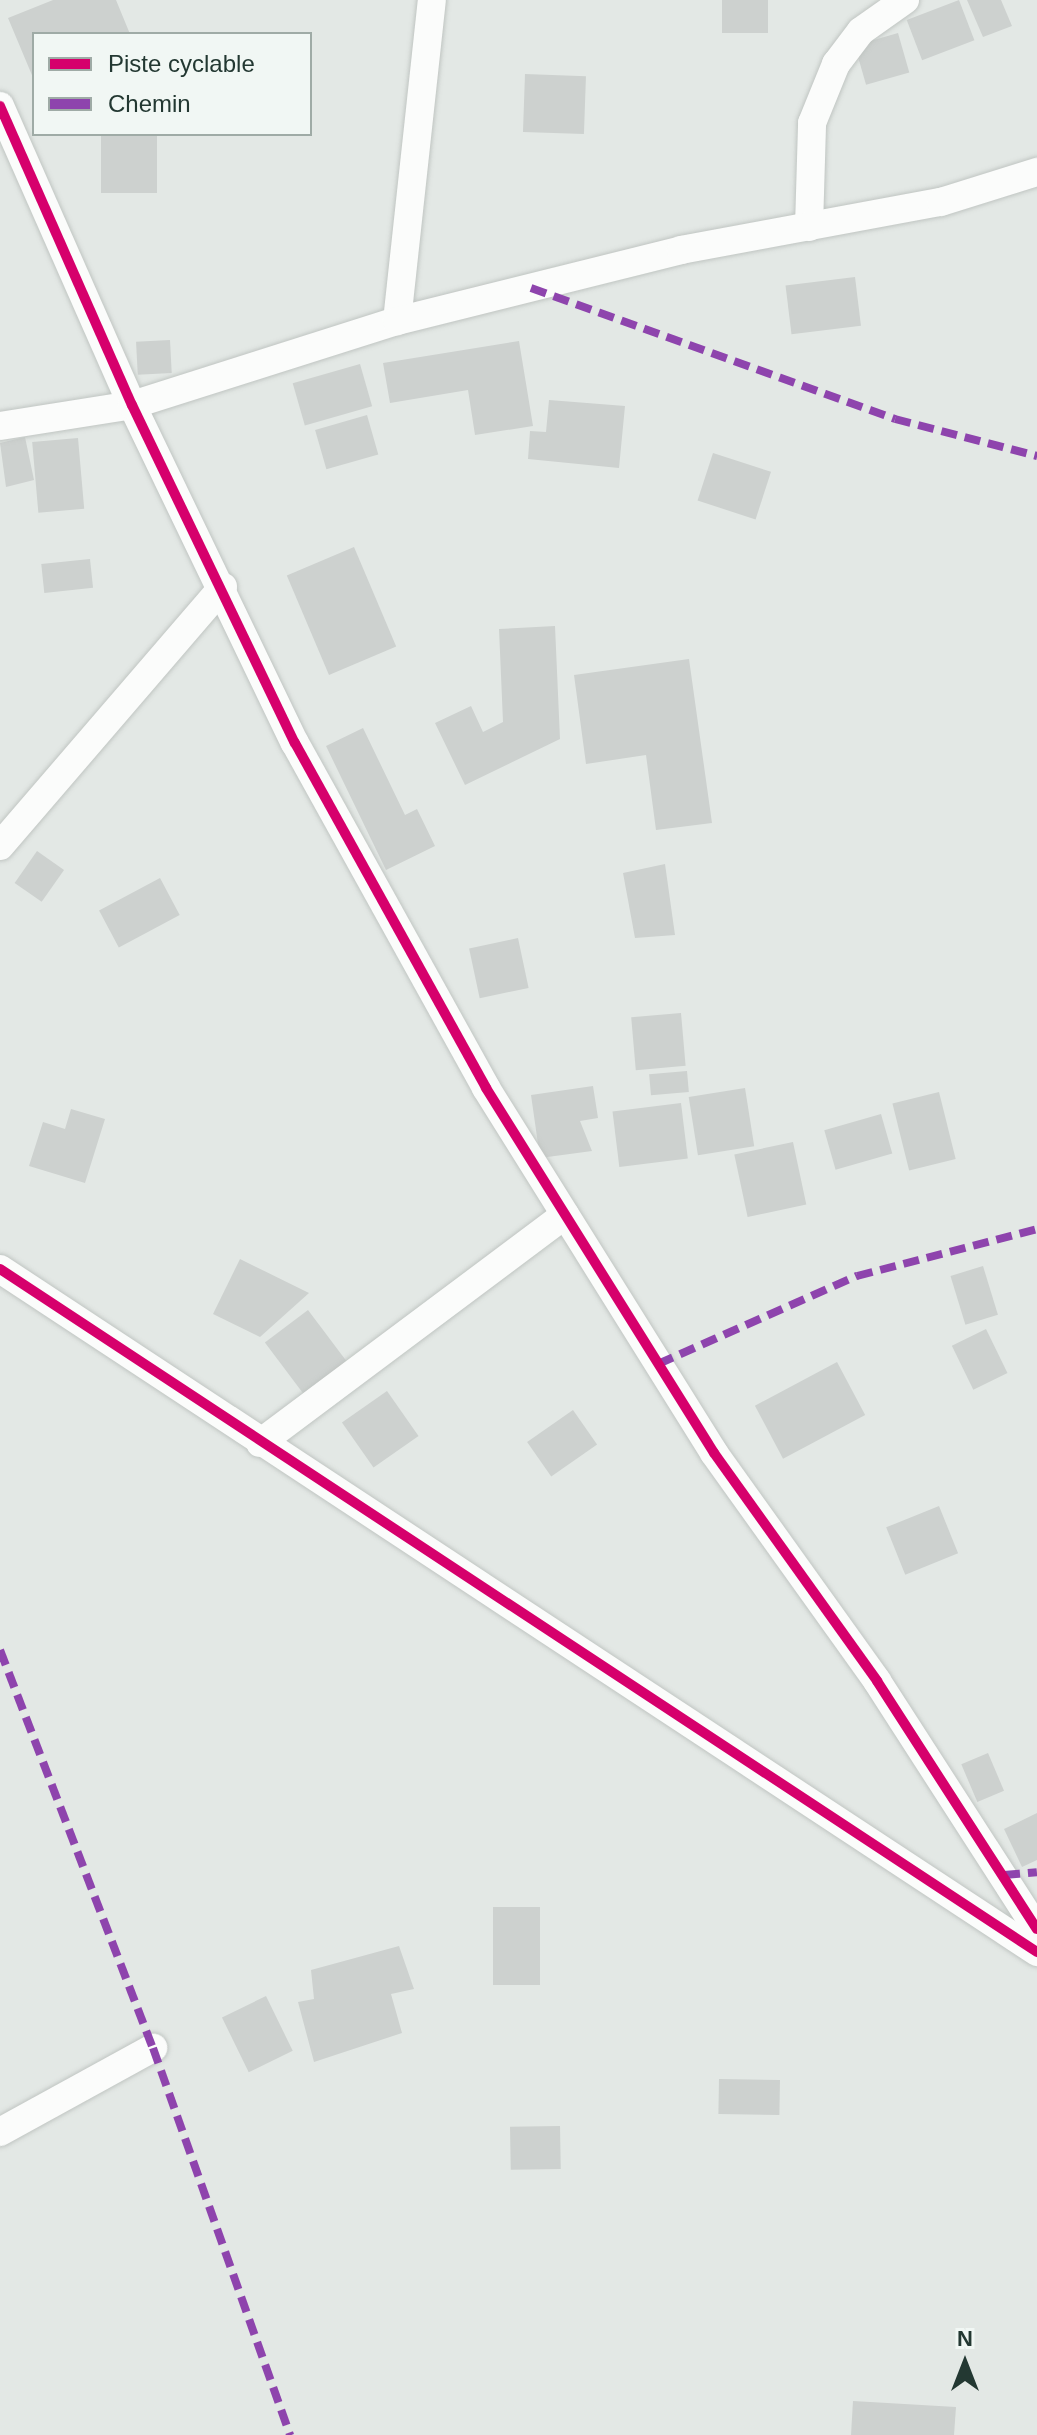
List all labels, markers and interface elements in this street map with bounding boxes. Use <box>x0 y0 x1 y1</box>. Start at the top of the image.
legend <box>32 32 312 136</box>
text: Piste cyclable <box>108 50 255 77</box>
text: Chemin <box>108 90 191 117</box>
north arrow <box>925 2323 1005 2403</box>
text: N <box>957 2326 973 2351</box>

